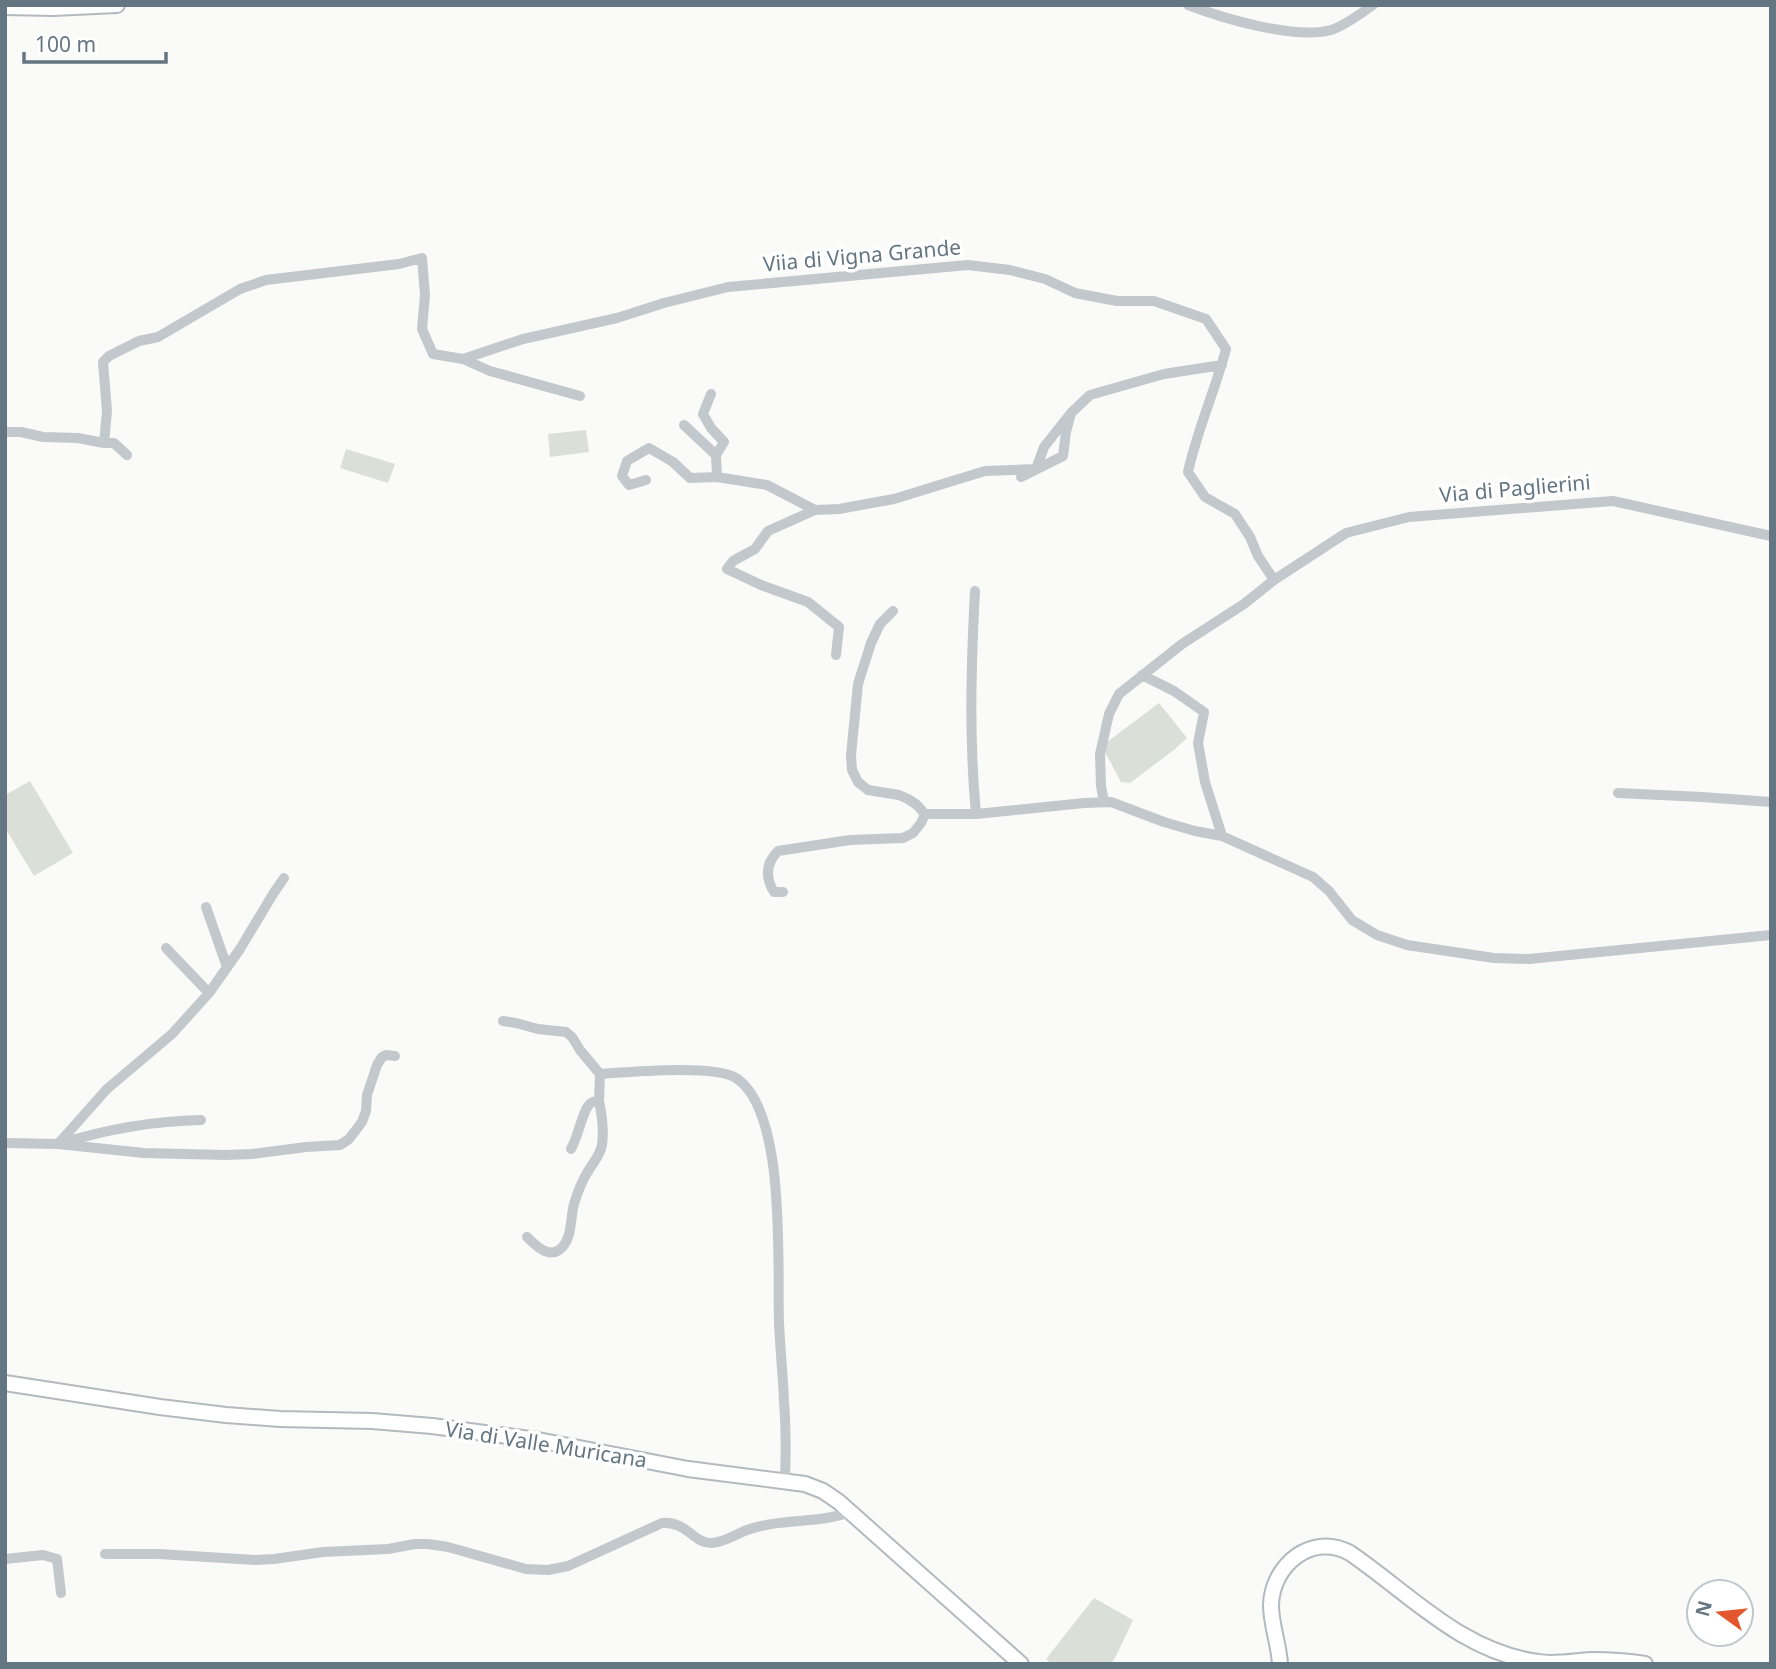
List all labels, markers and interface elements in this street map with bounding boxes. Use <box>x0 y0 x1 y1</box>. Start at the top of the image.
scale bar <box>24 21 166 65</box>
text: 100 m <box>35 30 96 58</box>
street label: Viia di Vigna Grande <box>762 232 962 278</box>
street label: Via di Paglierini <box>1438 467 1592 509</box>
street label: Via di Valle Muricana <box>443 1414 649 1474</box>
north arrow <box>1685 1578 1755 1648</box>
text: N <box>1689 1598 1718 1619</box>

